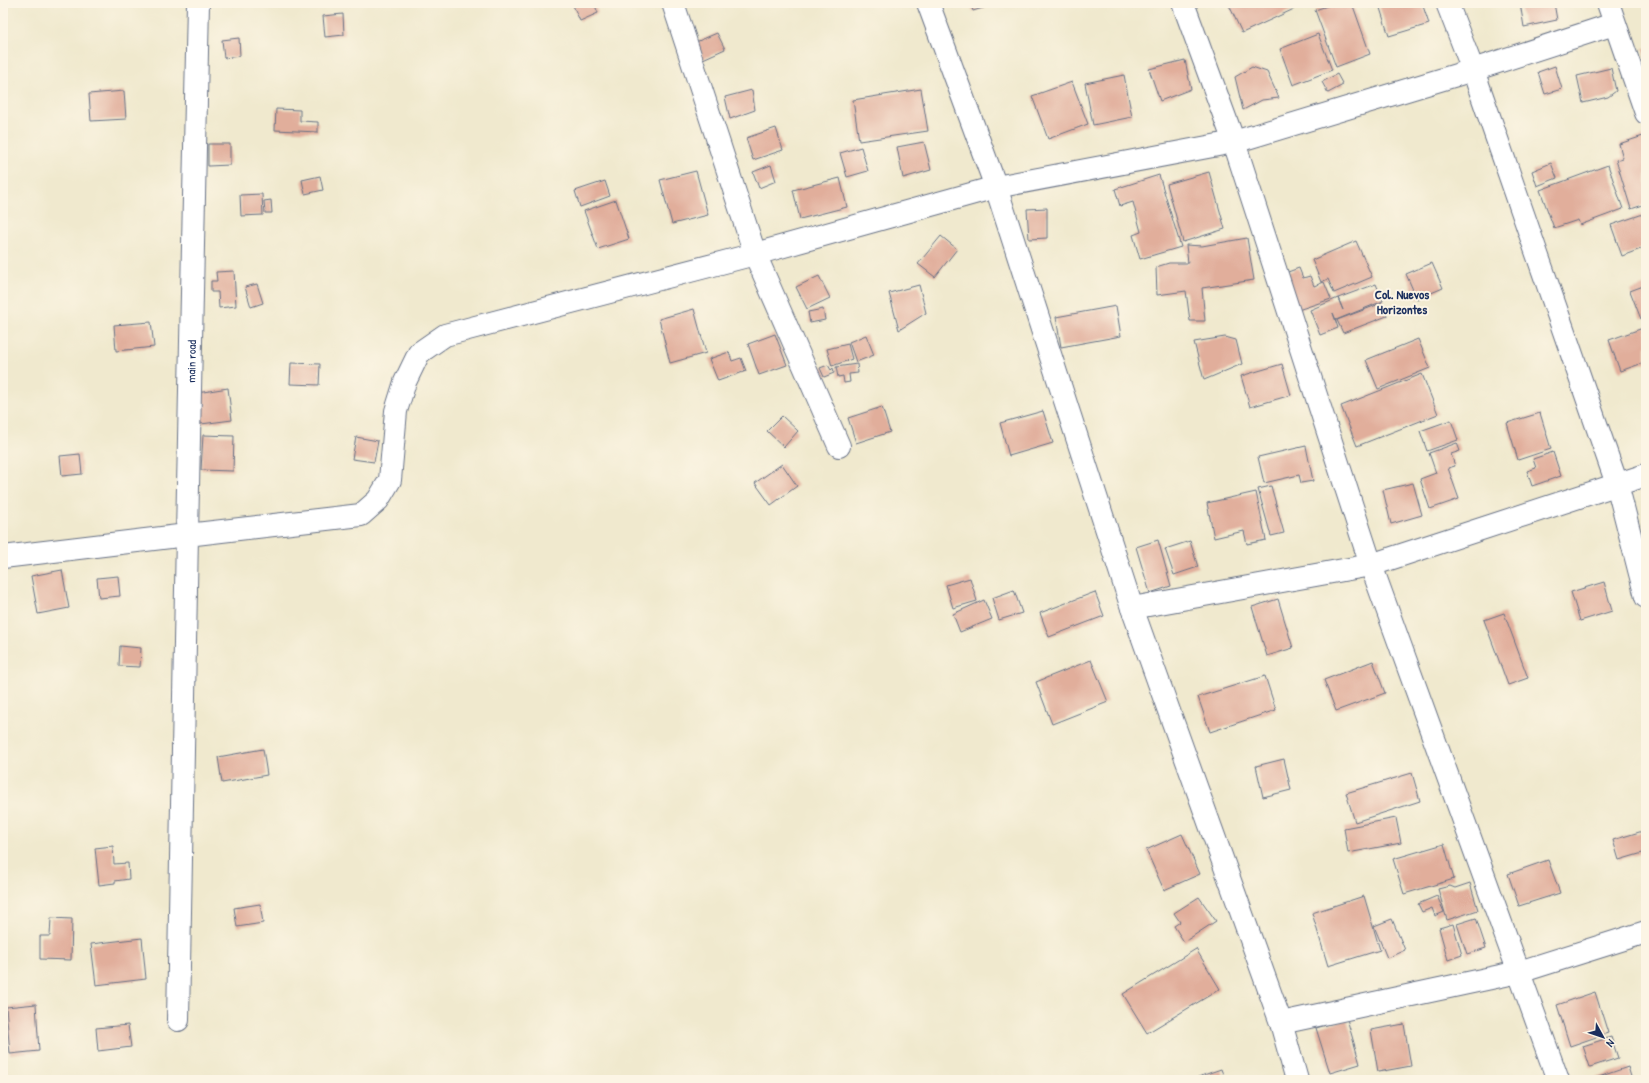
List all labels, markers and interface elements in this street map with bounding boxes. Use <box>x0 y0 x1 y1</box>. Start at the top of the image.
district label: Col. Nuevos Horizontes <box>1375 285 1429 318</box>
street label: main road <box>182 340 200 383</box>
north arrow <box>1583 1017 1623 1057</box>
text: N <box>1603 1037 1618 1050</box>

